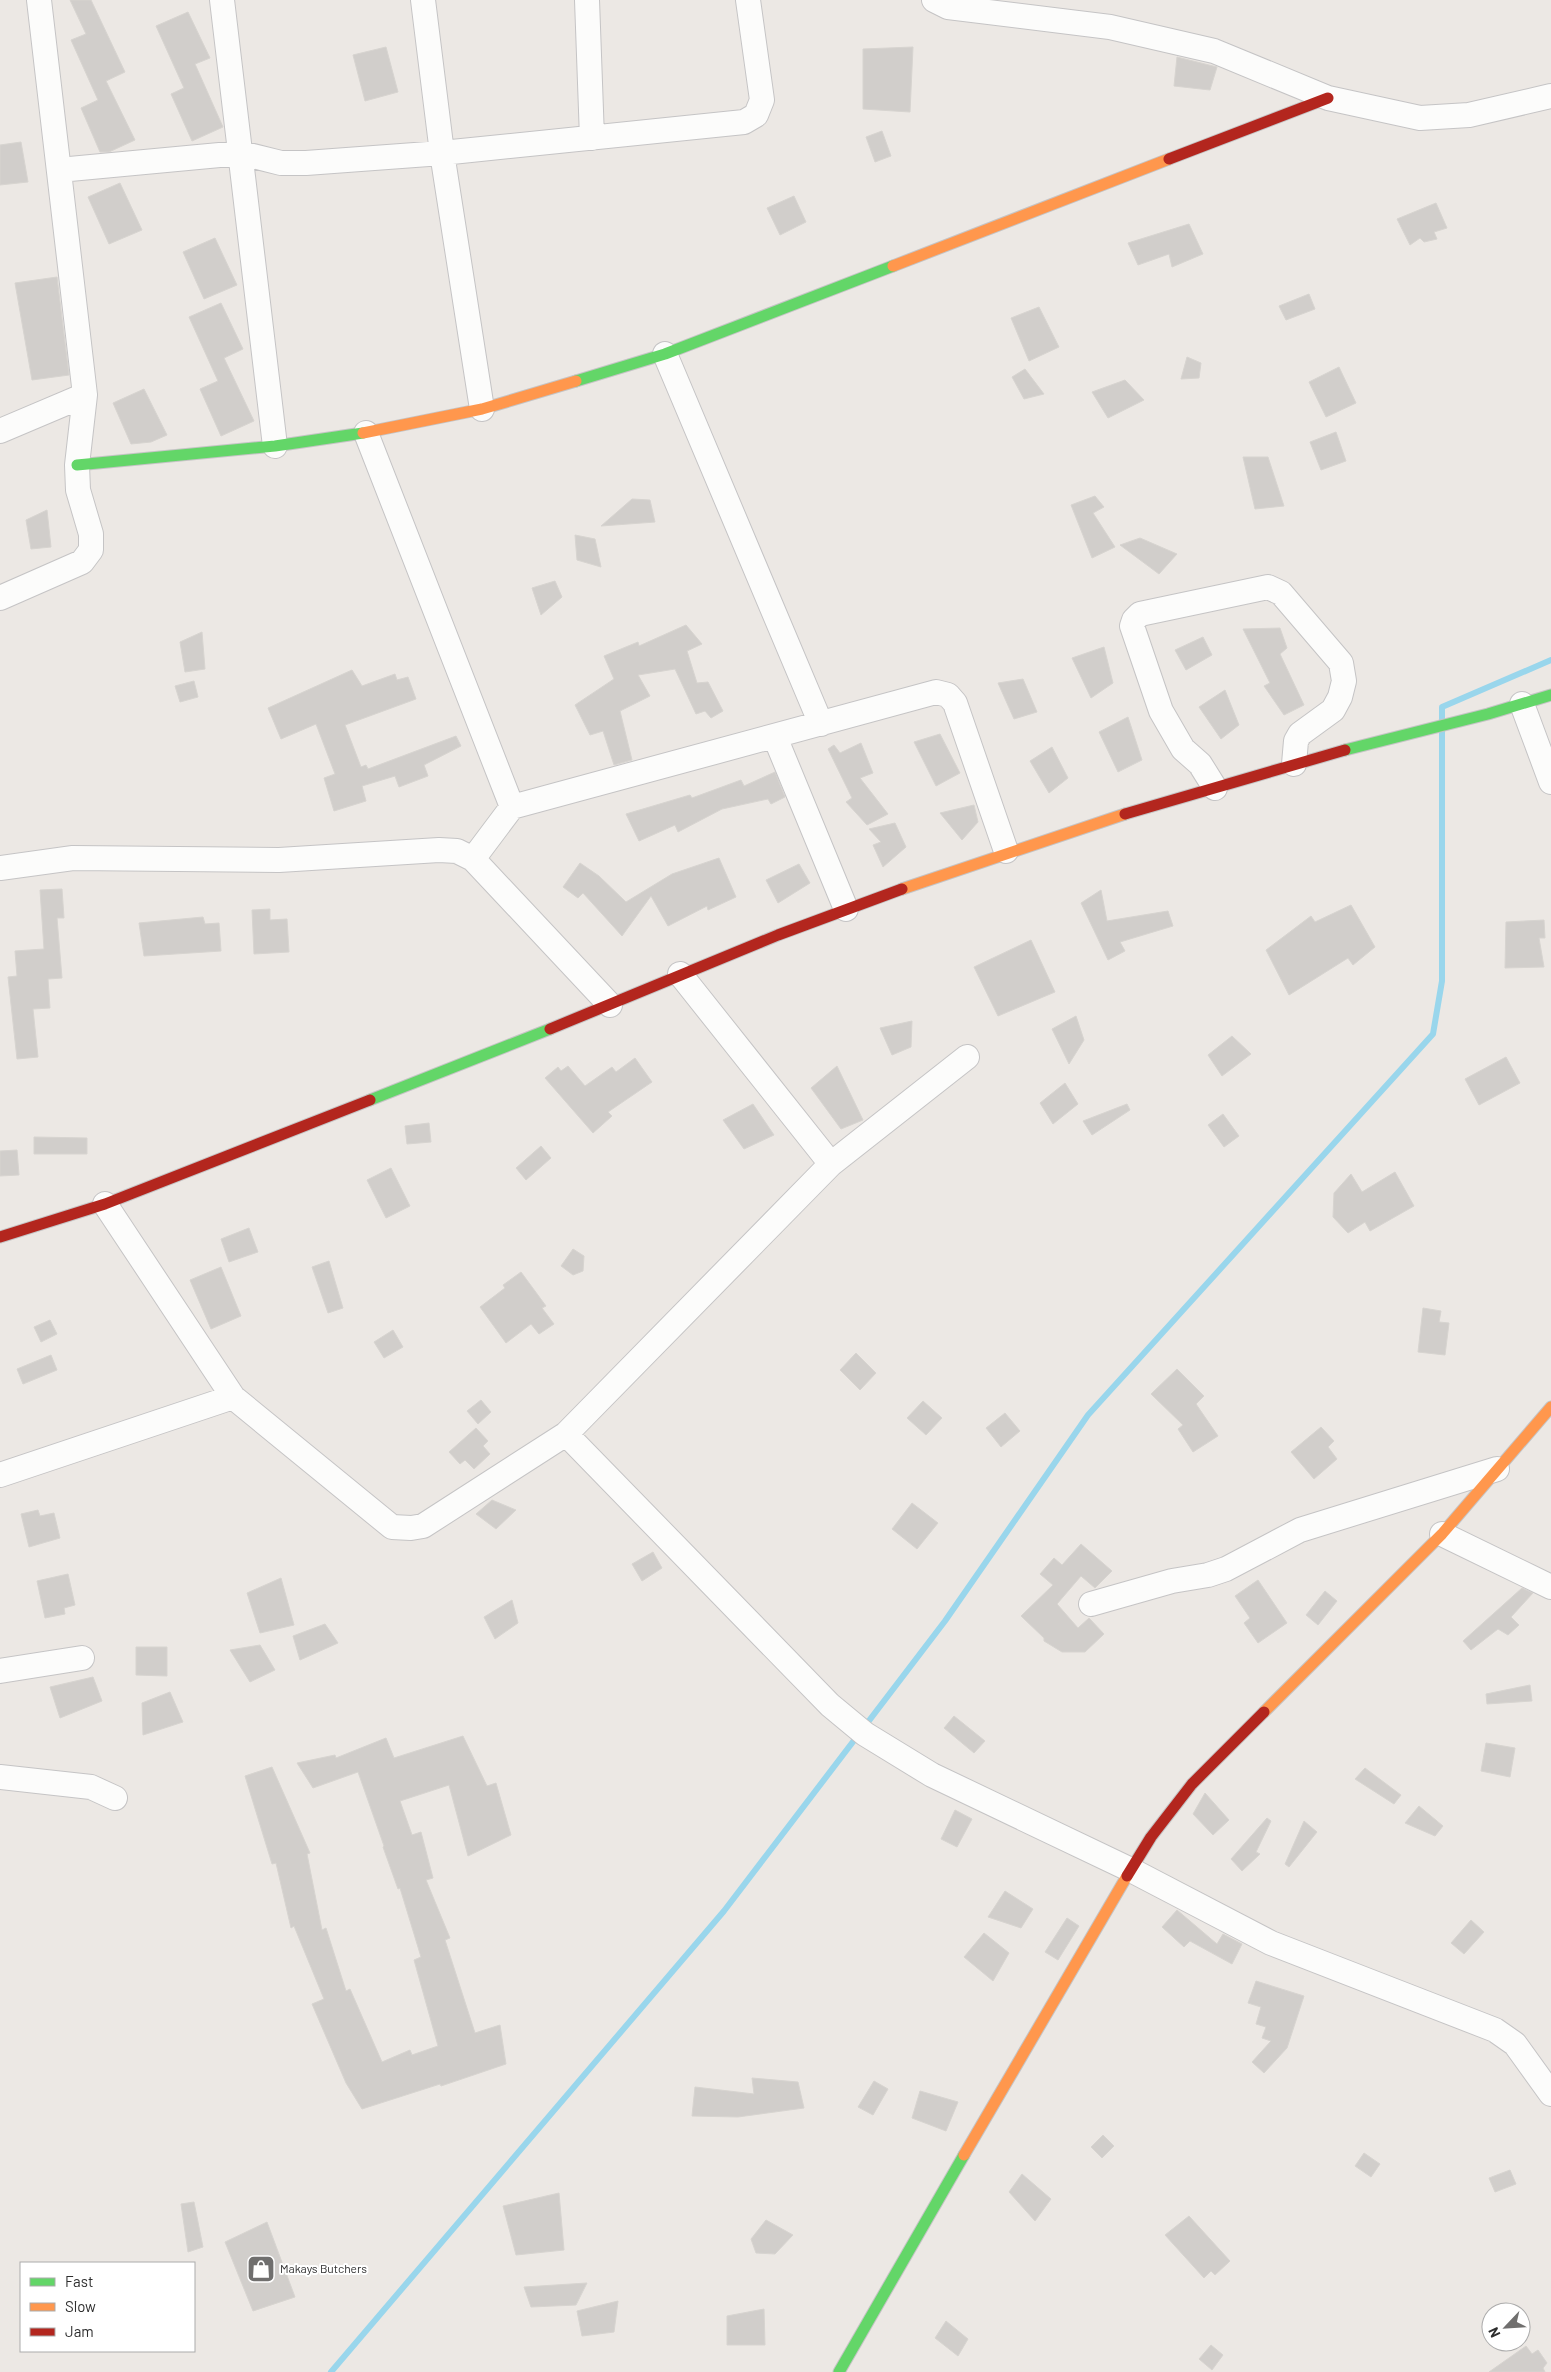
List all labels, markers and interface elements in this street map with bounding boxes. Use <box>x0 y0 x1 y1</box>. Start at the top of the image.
shop icon: Makays Butchers <box>246 2254 276 2284</box>
place label: Makays Butchers <box>280 2261 367 2275</box>
legend <box>20 2262 195 2352</box>
text: Fast <box>65 2272 93 2290</box>
text: Slow <box>65 2297 96 2315</box>
north arrow <box>1481 2302 1531 2352</box>
text: Jam <box>65 2322 94 2340</box>
text: N <box>1484 2325 1503 2341</box>

